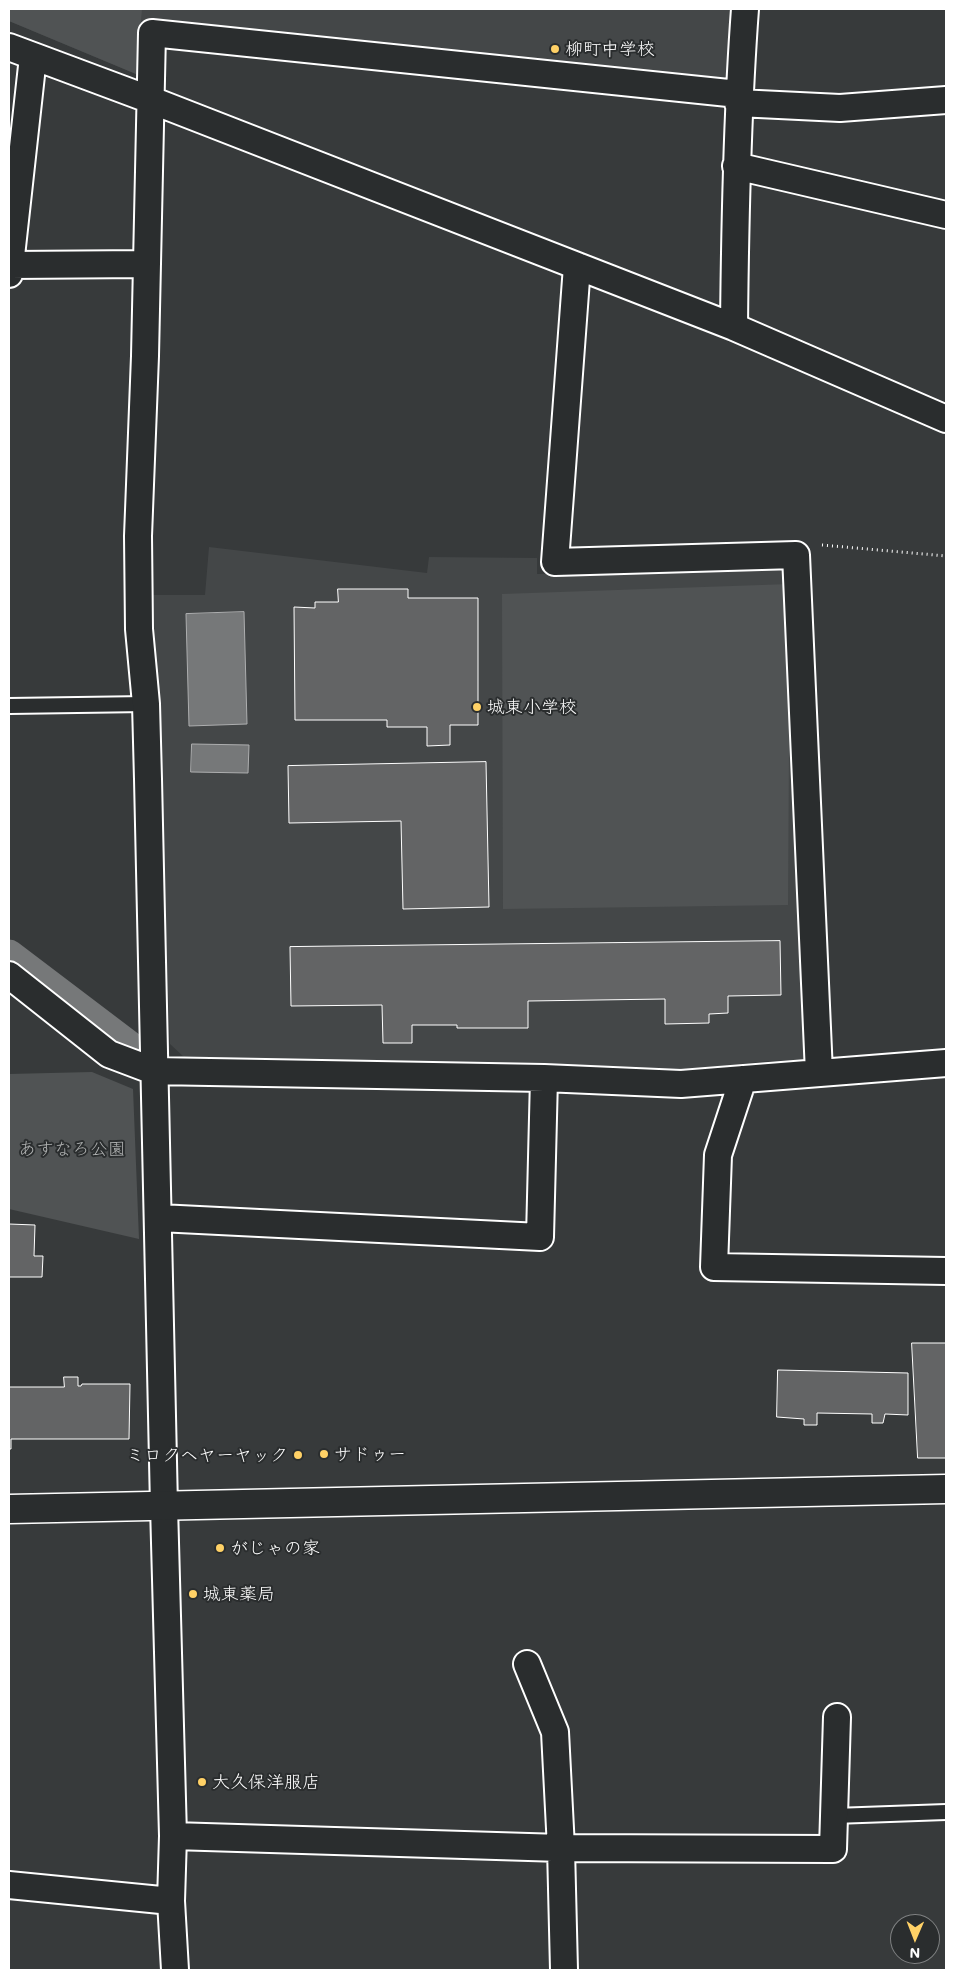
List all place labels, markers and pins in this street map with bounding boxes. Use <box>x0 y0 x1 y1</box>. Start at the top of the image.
place label: 柳町中学校 <box>565 38 655 60</box>
marker: 柳町中学校 <box>549 43 561 55</box>
place label: 城東小学校 <box>487 696 577 718</box>
marker: 城東小学校 <box>471 701 483 713</box>
place label: サドゥー <box>334 1443 406 1465</box>
place label: ミロクヘヤーヤック <box>126 1444 288 1466</box>
marker: サドゥー <box>318 1448 330 1460</box>
marker: ミロクヘヤーヤック <box>292 1449 304 1461</box>
place label: がじゃの家 <box>230 1537 320 1559</box>
marker: がじゃの家 <box>214 1542 226 1554</box>
place label: 城東薬局 <box>203 1583 275 1605</box>
marker: 城東薬局 <box>187 1588 199 1600</box>
place label: 大久保洋服店 <box>212 1771 320 1793</box>
marker: 大久保洋服店 <box>196 1776 208 1788</box>

